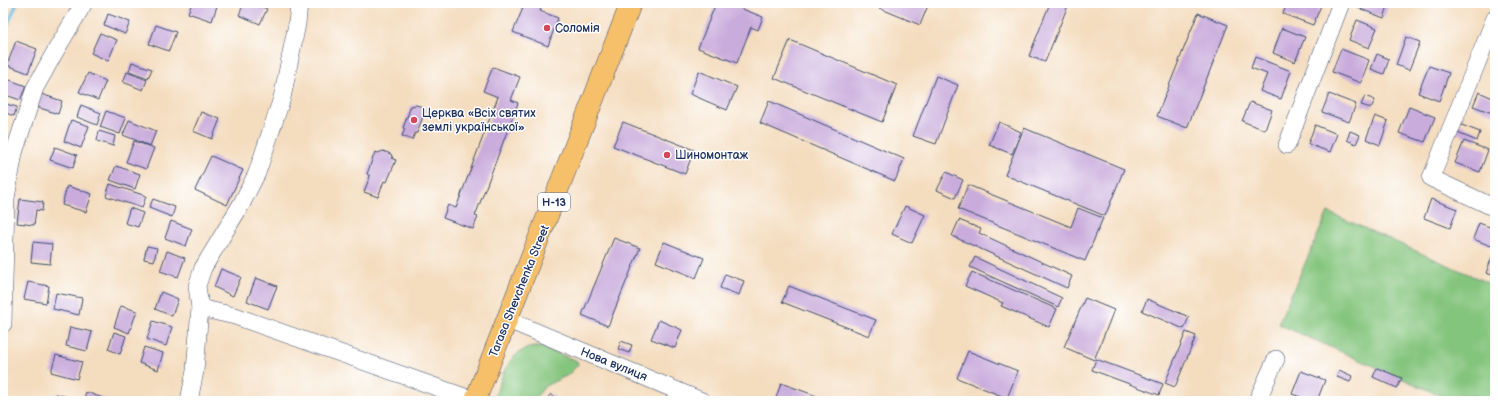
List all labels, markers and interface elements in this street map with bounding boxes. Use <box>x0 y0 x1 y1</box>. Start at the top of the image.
place label: Соломiя <box>555 21 600 36</box>
marker: Соломiя <box>542 23 552 33</box>
place label: Церква «Всіх святих землі української» <box>422 106 536 135</box>
marker: Церква «Всіх святих землі української» <box>409 115 419 125</box>
place label: Шиномонтаж <box>675 148 749 163</box>
marker: Шиномонтаж <box>662 150 672 160</box>
road number: Н-13 <box>538 193 570 211</box>
street label: Tarasa Shevchenka Street <box>486 223 553 359</box>
street label: Нова вулиця <box>578 344 650 385</box>

